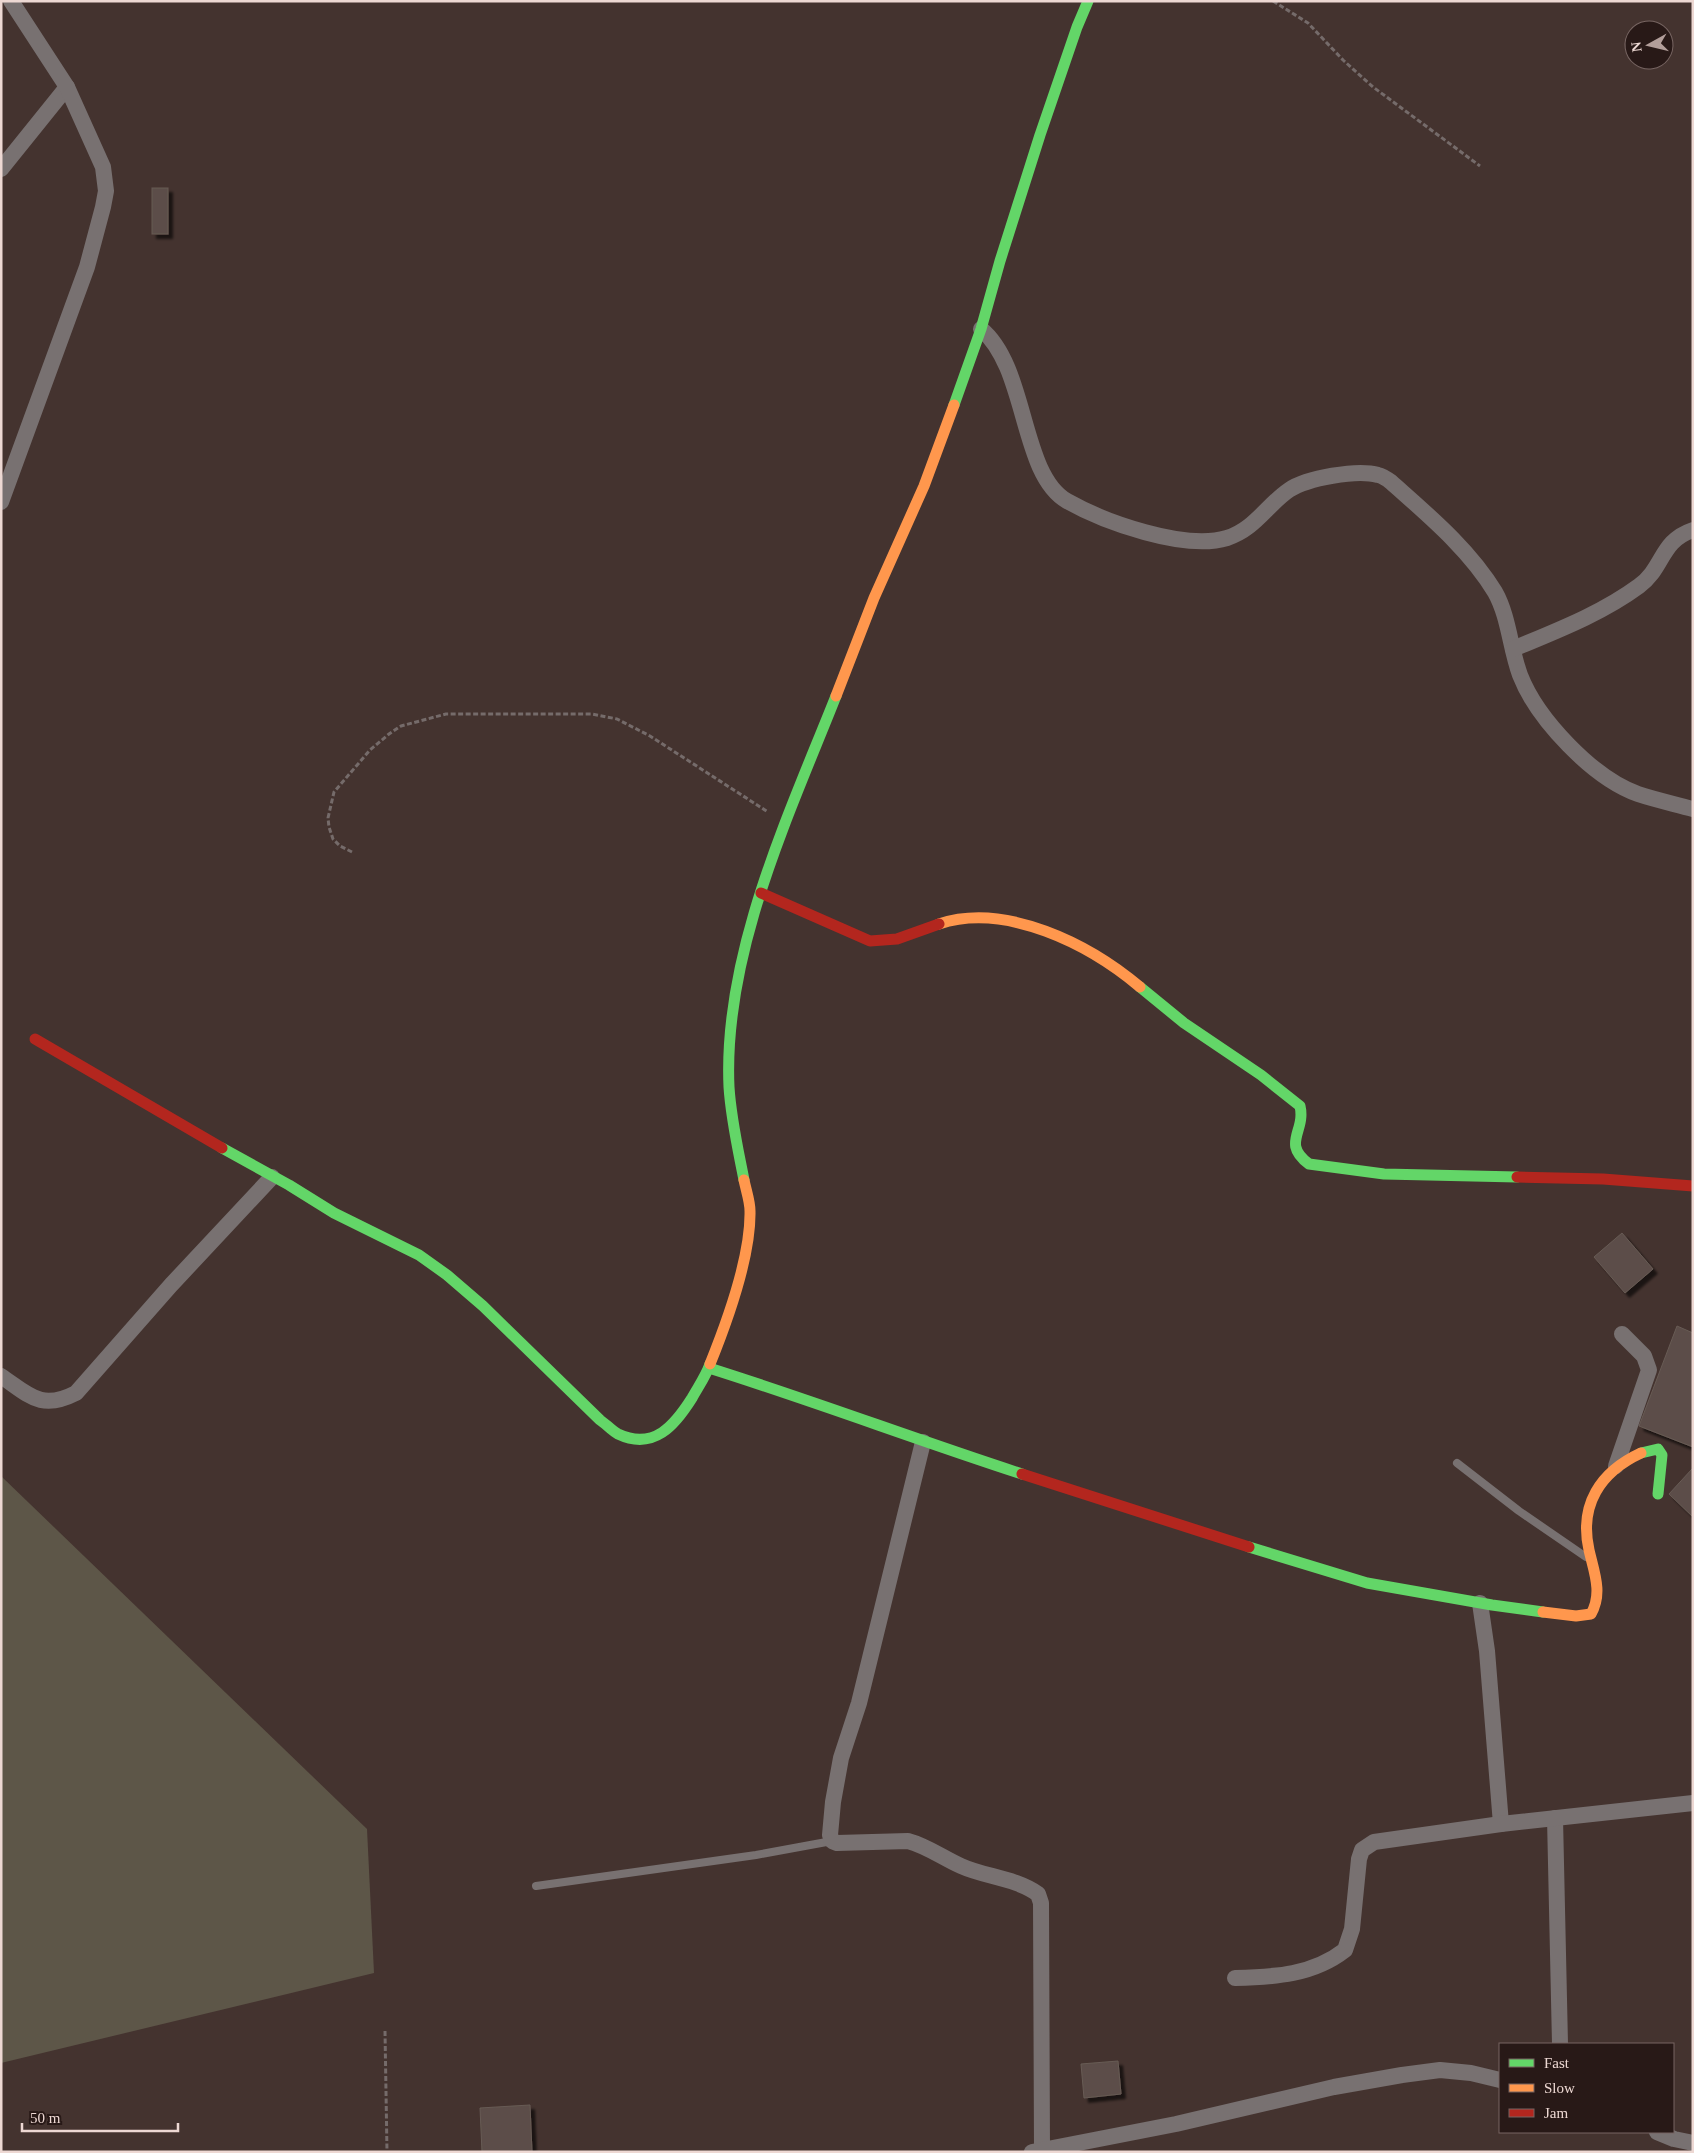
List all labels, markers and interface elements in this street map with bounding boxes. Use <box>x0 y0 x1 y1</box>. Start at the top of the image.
north arrow <box>1624 20 1674 70</box>
text: N <box>1628 41 1645 53</box>
legend <box>1499 2043 1674 2133</box>
text: Fast <box>1544 2055 1570 2071</box>
text: Slow <box>1544 2080 1575 2096</box>
scale bar <box>22 2100 179 2132</box>
text: Jam <box>1544 2105 1568 2121</box>
text: 50 m <box>30 2110 61 2126</box>

